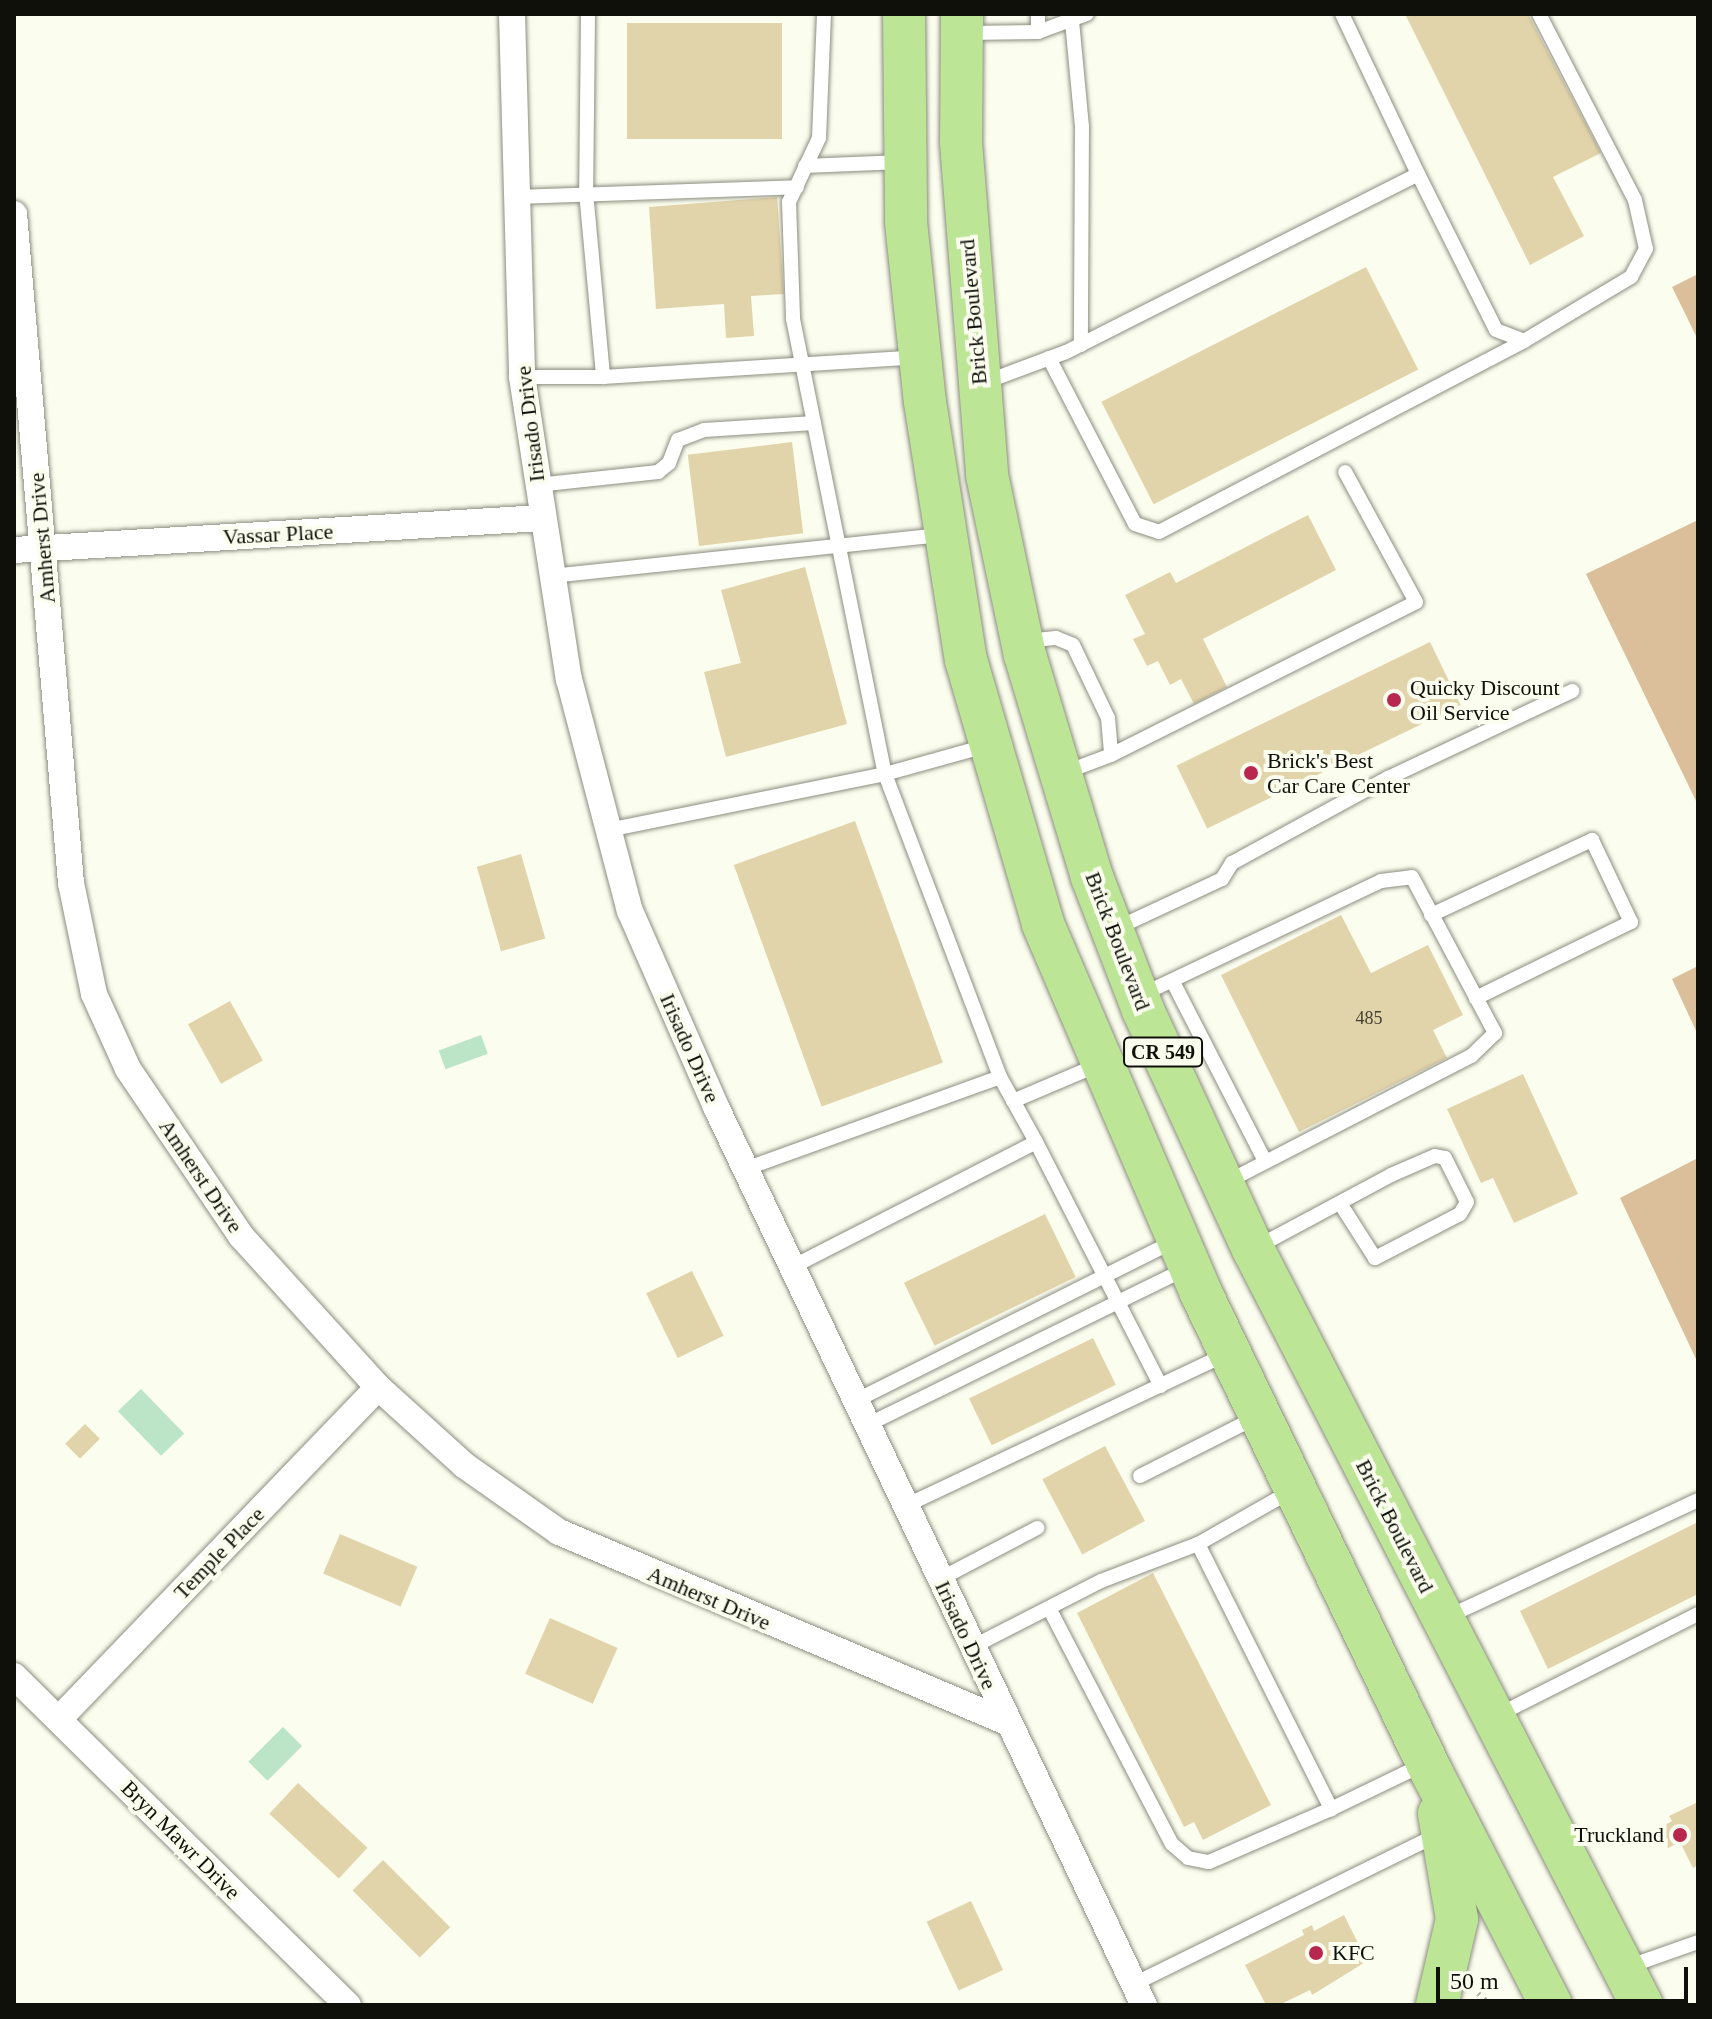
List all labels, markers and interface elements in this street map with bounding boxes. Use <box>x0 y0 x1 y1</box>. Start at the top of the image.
street label: Brick Boulevard <box>953 238 993 386</box>
street label: Irisado Drive <box>510 364 550 484</box>
street label: Amherst Drive <box>23 471 61 605</box>
street label: Vassar Place <box>222 518 334 550</box>
place label: Quicky Discount Oil Service <box>1410 674 1560 726</box>
marker: Quicky Discount Oil Service <box>1385 691 1403 709</box>
place label: Brick's Best Car Care Center <box>1267 747 1410 798</box>
marker: Brick's Best Car Care Center <box>1242 764 1260 782</box>
street label: Brick Boulevard <box>1080 868 1156 1014</box>
street label: Irisado Drive <box>654 989 726 1107</box>
house number: 485 <box>1356 1007 1382 1029</box>
road number: CR 549 <box>1123 1036 1203 1068</box>
street label: Amherst Drive <box>153 1114 249 1238</box>
street label: Brick Boulevard <box>1350 1455 1440 1597</box>
street label: Temple Place <box>168 1501 270 1605</box>
street label: Amherst Drive <box>643 1560 775 1636</box>
street label: Irisado Drive <box>929 1577 1003 1693</box>
street label: Bryn Mawr Drive <box>116 1775 246 1905</box>
place label: Truckland <box>1574 1822 1664 1848</box>
marker: Truckland <box>1671 1826 1689 1844</box>
place label: KFC <box>1332 1940 1375 1966</box>
marker: KFC <box>1307 1944 1325 1962</box>
scale bar <box>1440 1951 1692 2001</box>
text: 50 m <box>1450 1968 1499 1994</box>

